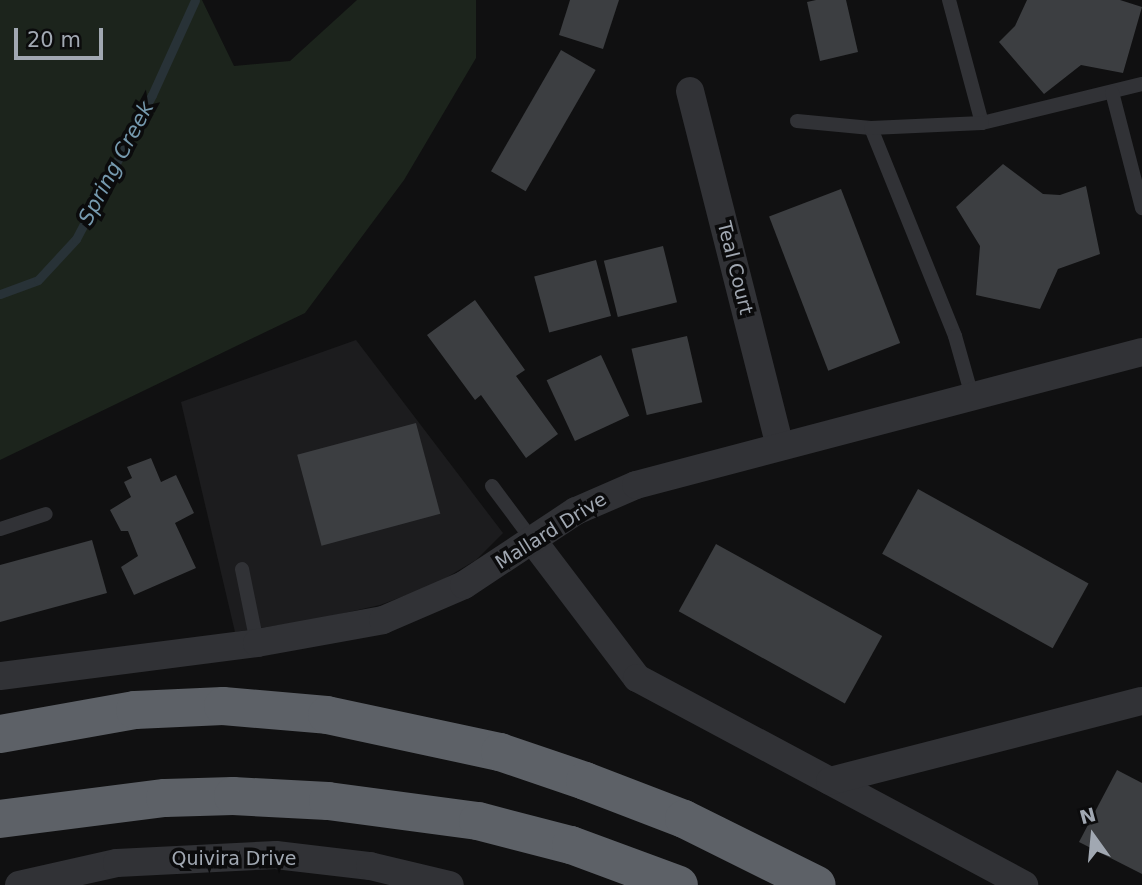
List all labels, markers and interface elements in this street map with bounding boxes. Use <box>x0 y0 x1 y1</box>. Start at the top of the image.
scale bar <box>18 14 107 58</box>
text: 20 m <box>27 28 81 52</box>
water label: Spring Creek <box>73 97 159 229</box>
street label: Teal Court <box>712 219 758 317</box>
street label: Mallard Drive <box>491 488 611 574</box>
north arrow <box>1058 801 1128 871</box>
text: N <box>1077 803 1098 828</box>
street label: Quivira Drive <box>172 848 296 870</box>

